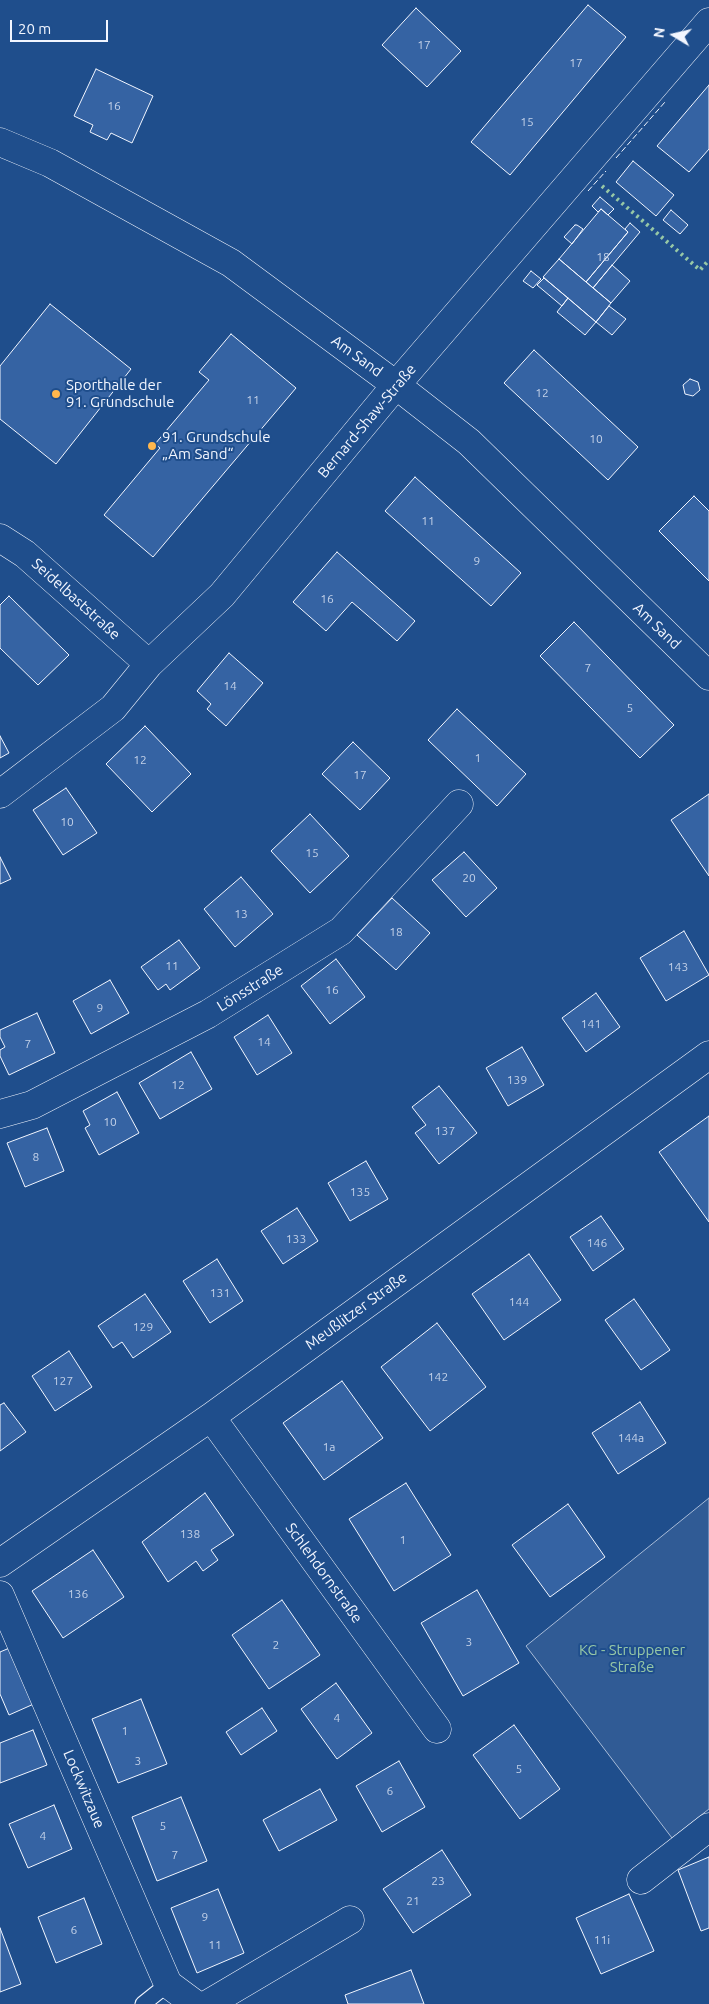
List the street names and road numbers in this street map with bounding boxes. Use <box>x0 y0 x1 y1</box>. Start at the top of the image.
street label: Am Sand <box>328 331 386 381</box>
street label: Bernard-Shaw-Straße <box>314 360 420 482</box>
street label: Seidelbaststraße <box>28 555 124 643</box>
street label: Am Sand <box>630 599 684 653</box>
street label: Lönsstraße <box>214 961 286 1015</box>
street label: Meußlitzer Straße <box>302 1268 410 1354</box>
street label: Schlehdornstraße <box>282 1520 366 1626</box>
street label: Lockwitzaue <box>59 1747 109 1831</box>

